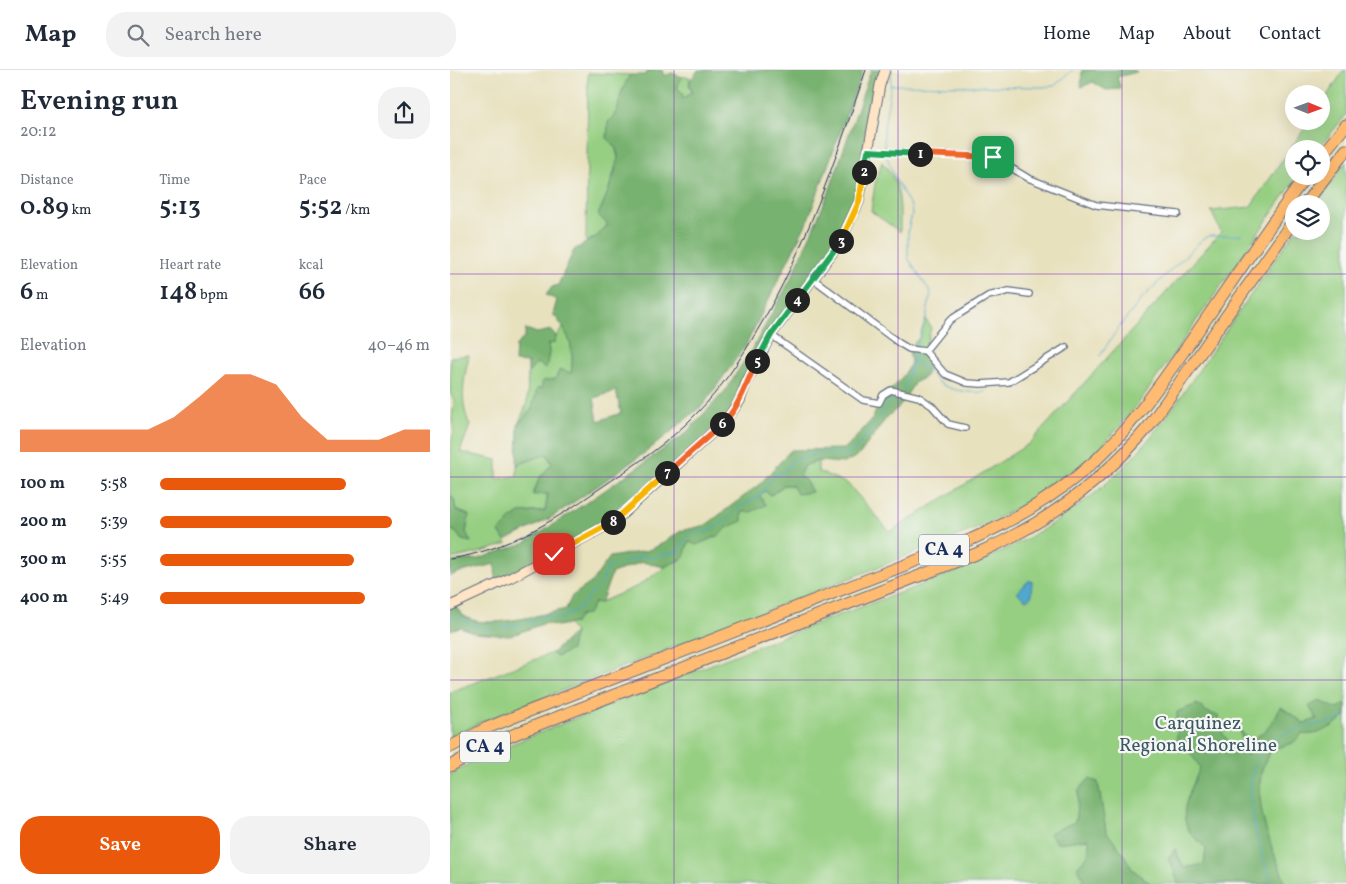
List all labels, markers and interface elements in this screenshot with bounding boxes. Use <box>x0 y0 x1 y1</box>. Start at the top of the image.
search box <box>106 12 456 57</box>
text: Map <box>25 18 76 52</box>
icon: search <box>124 21 152 49</box>
text: Search here <box>164 22 262 48</box>
text: Home <box>1043 22 1091 47</box>
text: Map <box>1119 22 1155 47</box>
text: About <box>1183 22 1231 47</box>
text: Contact <box>1259 22 1321 47</box>
text: Evening run <box>20 82 179 121</box>
north arrow <box>1285 85 1330 130</box>
map controls <box>1285 85 1330 240</box>
button: share <box>378 87 430 139</box>
text: 20:12 <box>20 121 57 143</box>
pin <box>972 136 1014 178</box>
button: locate <box>1285 140 1330 185</box>
pin: 1 <box>908 142 932 166</box>
icon: arrive <box>979 143 1007 171</box>
text: 1 <box>918 145 923 164</box>
pin: 2 <box>852 160 876 184</box>
text: 2 <box>861 163 868 182</box>
text: Distance <box>20 171 74 190</box>
text: Time <box>159 171 190 190</box>
text: Pace <box>299 171 327 190</box>
text: 0.89 <box>20 190 69 225</box>
text: 5:13 <box>159 190 201 225</box>
text: 5:52 <box>299 190 342 225</box>
button: layers <box>1285 195 1330 240</box>
text: km <box>69 201 91 220</box>
text: /km <box>342 201 370 220</box>
pin: 3 <box>828 228 854 254</box>
text: 3 <box>838 232 845 251</box>
text: Elevation <box>20 256 78 275</box>
text: Heart rate <box>159 256 221 275</box>
text: kcal <box>299 256 324 275</box>
text: 6 <box>20 275 33 310</box>
text: 148 <box>159 275 197 310</box>
text: 66 <box>299 275 325 310</box>
text: m <box>33 286 49 305</box>
text: bpm <box>197 286 228 305</box>
pin: 4 <box>784 288 810 312</box>
text: 4 <box>793 291 802 310</box>
text: Elevation <box>20 335 87 357</box>
text: 40–46 m <box>368 335 430 357</box>
pin: 5 <box>744 348 770 374</box>
text: 5 <box>754 352 761 371</box>
pin: 6 <box>710 412 734 436</box>
text: 6 <box>719 415 726 434</box>
pin: 7 <box>654 460 680 486</box>
text: 7 <box>664 464 671 483</box>
text: 100 m <box>20 473 65 495</box>
text: 5:58 <box>100 473 127 495</box>
pin: 8 <box>600 510 626 534</box>
text: 200 m <box>20 511 67 533</box>
text: 5:39 <box>100 511 128 533</box>
text: 8 <box>610 513 617 532</box>
pin <box>533 533 575 575</box>
road number: CA 4 <box>919 534 969 566</box>
icon: check <box>540 540 568 568</box>
text: 300 m <box>20 549 66 571</box>
text: 5:55 <box>100 549 127 571</box>
text: 400 m <box>20 587 68 609</box>
text: 5:49 <box>100 587 129 609</box>
park label: Carquinez Regional Shoreline <box>1119 711 1277 759</box>
road number: CA 4 <box>460 732 510 762</box>
button: Save <box>20 816 220 874</box>
button: Share <box>230 816 430 874</box>

